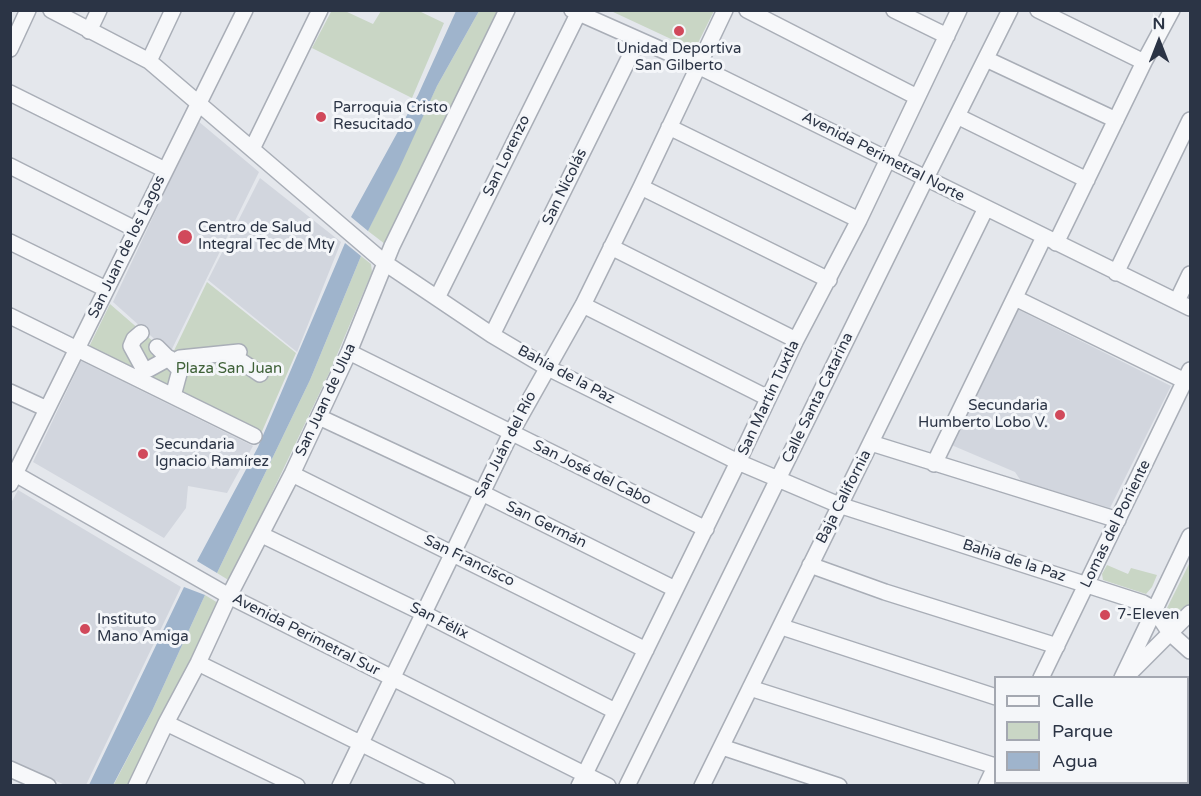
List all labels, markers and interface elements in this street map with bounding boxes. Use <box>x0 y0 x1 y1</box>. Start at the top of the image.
north arrow <box>1129 12 1189 72</box>
text: N <box>1153 14 1165 34</box>
marker: Unidad Deportiva San Gilberto <box>672 24 686 38</box>
place label: Unidad Deportiva San Gilberto <box>617 40 741 75</box>
place label: Parroquia Cristo Resucitado <box>333 99 448 134</box>
street label: Avenida Perimetral Norte <box>799 108 967 206</box>
marker: Parroquia Cristo Resucitado <box>314 110 328 124</box>
street label: San Lorenzo <box>480 112 534 200</box>
street label: San Nicolás <box>539 146 591 228</box>
street label: San Juan de los Lagos <box>85 173 169 321</box>
place label: Centro de Salud Integral Tec de Mty <box>198 219 335 254</box>
marker: Centro de Salud Integral Tec de Mty <box>176 228 194 246</box>
street label: Calle Santa Catarina <box>779 330 857 466</box>
street label: San Martín Tuxtla <box>734 338 804 458</box>
street label: San Juan de Ulua <box>292 341 360 459</box>
street label: Bahía de la Paz <box>514 342 618 408</box>
park label: Plaza San Juan <box>176 360 282 378</box>
street label: San Juán del Río <box>471 389 541 501</box>
place label: Secundaria Humberto Lobo V. <box>918 397 1048 432</box>
marker: Secundaria Humberto Lobo V. <box>1053 408 1067 422</box>
place label: Secundaria Ignacio Ramírez <box>155 436 269 471</box>
street label: San José del Cabo <box>530 437 654 509</box>
marker: Secundaria Ignacio Ramírez <box>136 447 150 461</box>
street label: Baja California <box>813 447 875 547</box>
street label: Lomas del Poniente <box>1077 457 1155 591</box>
street label: San Germán <box>503 498 589 552</box>
street label: San Francisco <box>421 531 517 591</box>
street label: Bahía de la Paz <box>960 536 1068 586</box>
street label: Avenida Perimetral Sur <box>229 590 383 680</box>
street label: San Félix <box>407 599 471 643</box>
place label: 7-Eleven <box>1117 606 1179 624</box>
marker: 7-Eleven <box>1098 608 1112 622</box>
place label: Instituto Mano Amiga <box>97 611 189 646</box>
marker: Instituto Mano Amiga <box>78 622 92 636</box>
legend <box>994 676 1189 784</box>
text: Calle <box>1052 690 1094 712</box>
text: Parque <box>1052 720 1113 742</box>
text: Agua <box>1052 750 1098 772</box>

